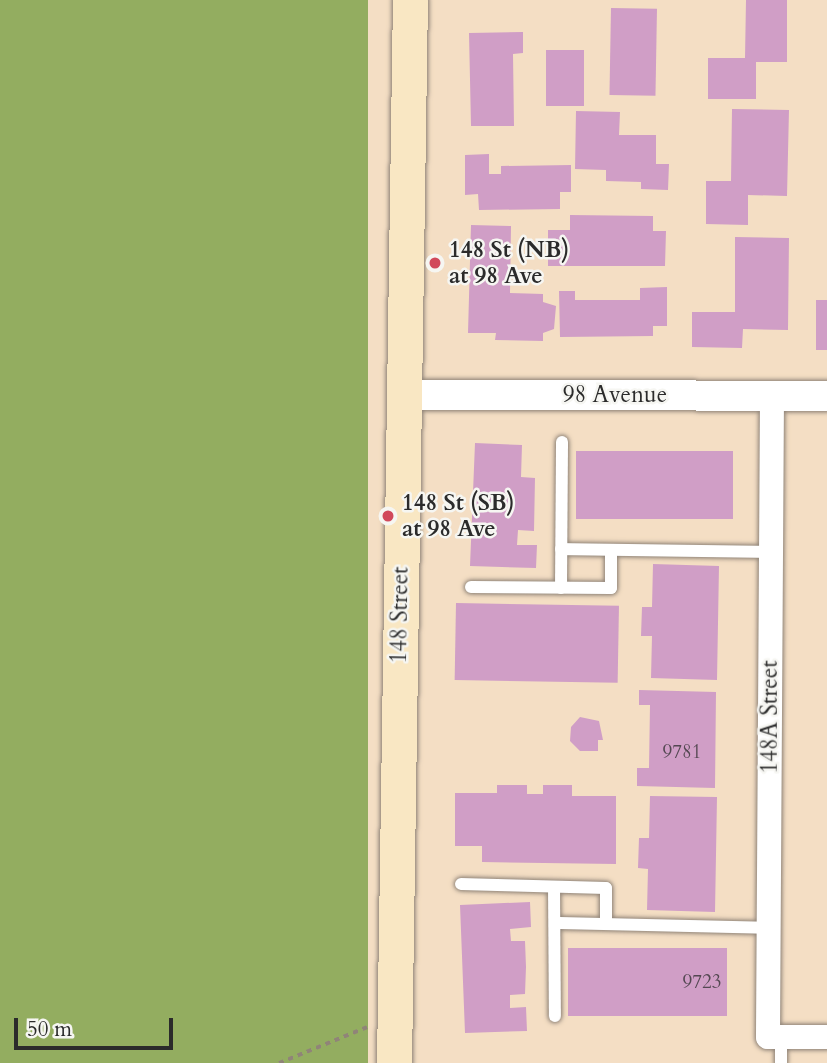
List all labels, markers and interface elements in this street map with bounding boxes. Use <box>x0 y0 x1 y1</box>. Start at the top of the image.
place label: 148 St (NB) at 98 Ave <box>449 236 569 290</box>
marker: 148 St (NB) at 98 Ave <box>427 255 443 271</box>
street label: 98 Avenue <box>563 381 667 409</box>
place label: 148 St (SB) at 98 Ave <box>402 489 514 543</box>
marker: 148 St (SB) at 98 Ave <box>380 508 396 524</box>
street label: 148 Street <box>385 566 415 664</box>
street label: 148A Street <box>756 660 784 774</box>
house number: 9781 <box>663 742 701 764</box>
house number: 9723 <box>683 972 721 994</box>
scale bar <box>18 1004 177 1048</box>
text: 50 m <box>27 1015 72 1044</box>

